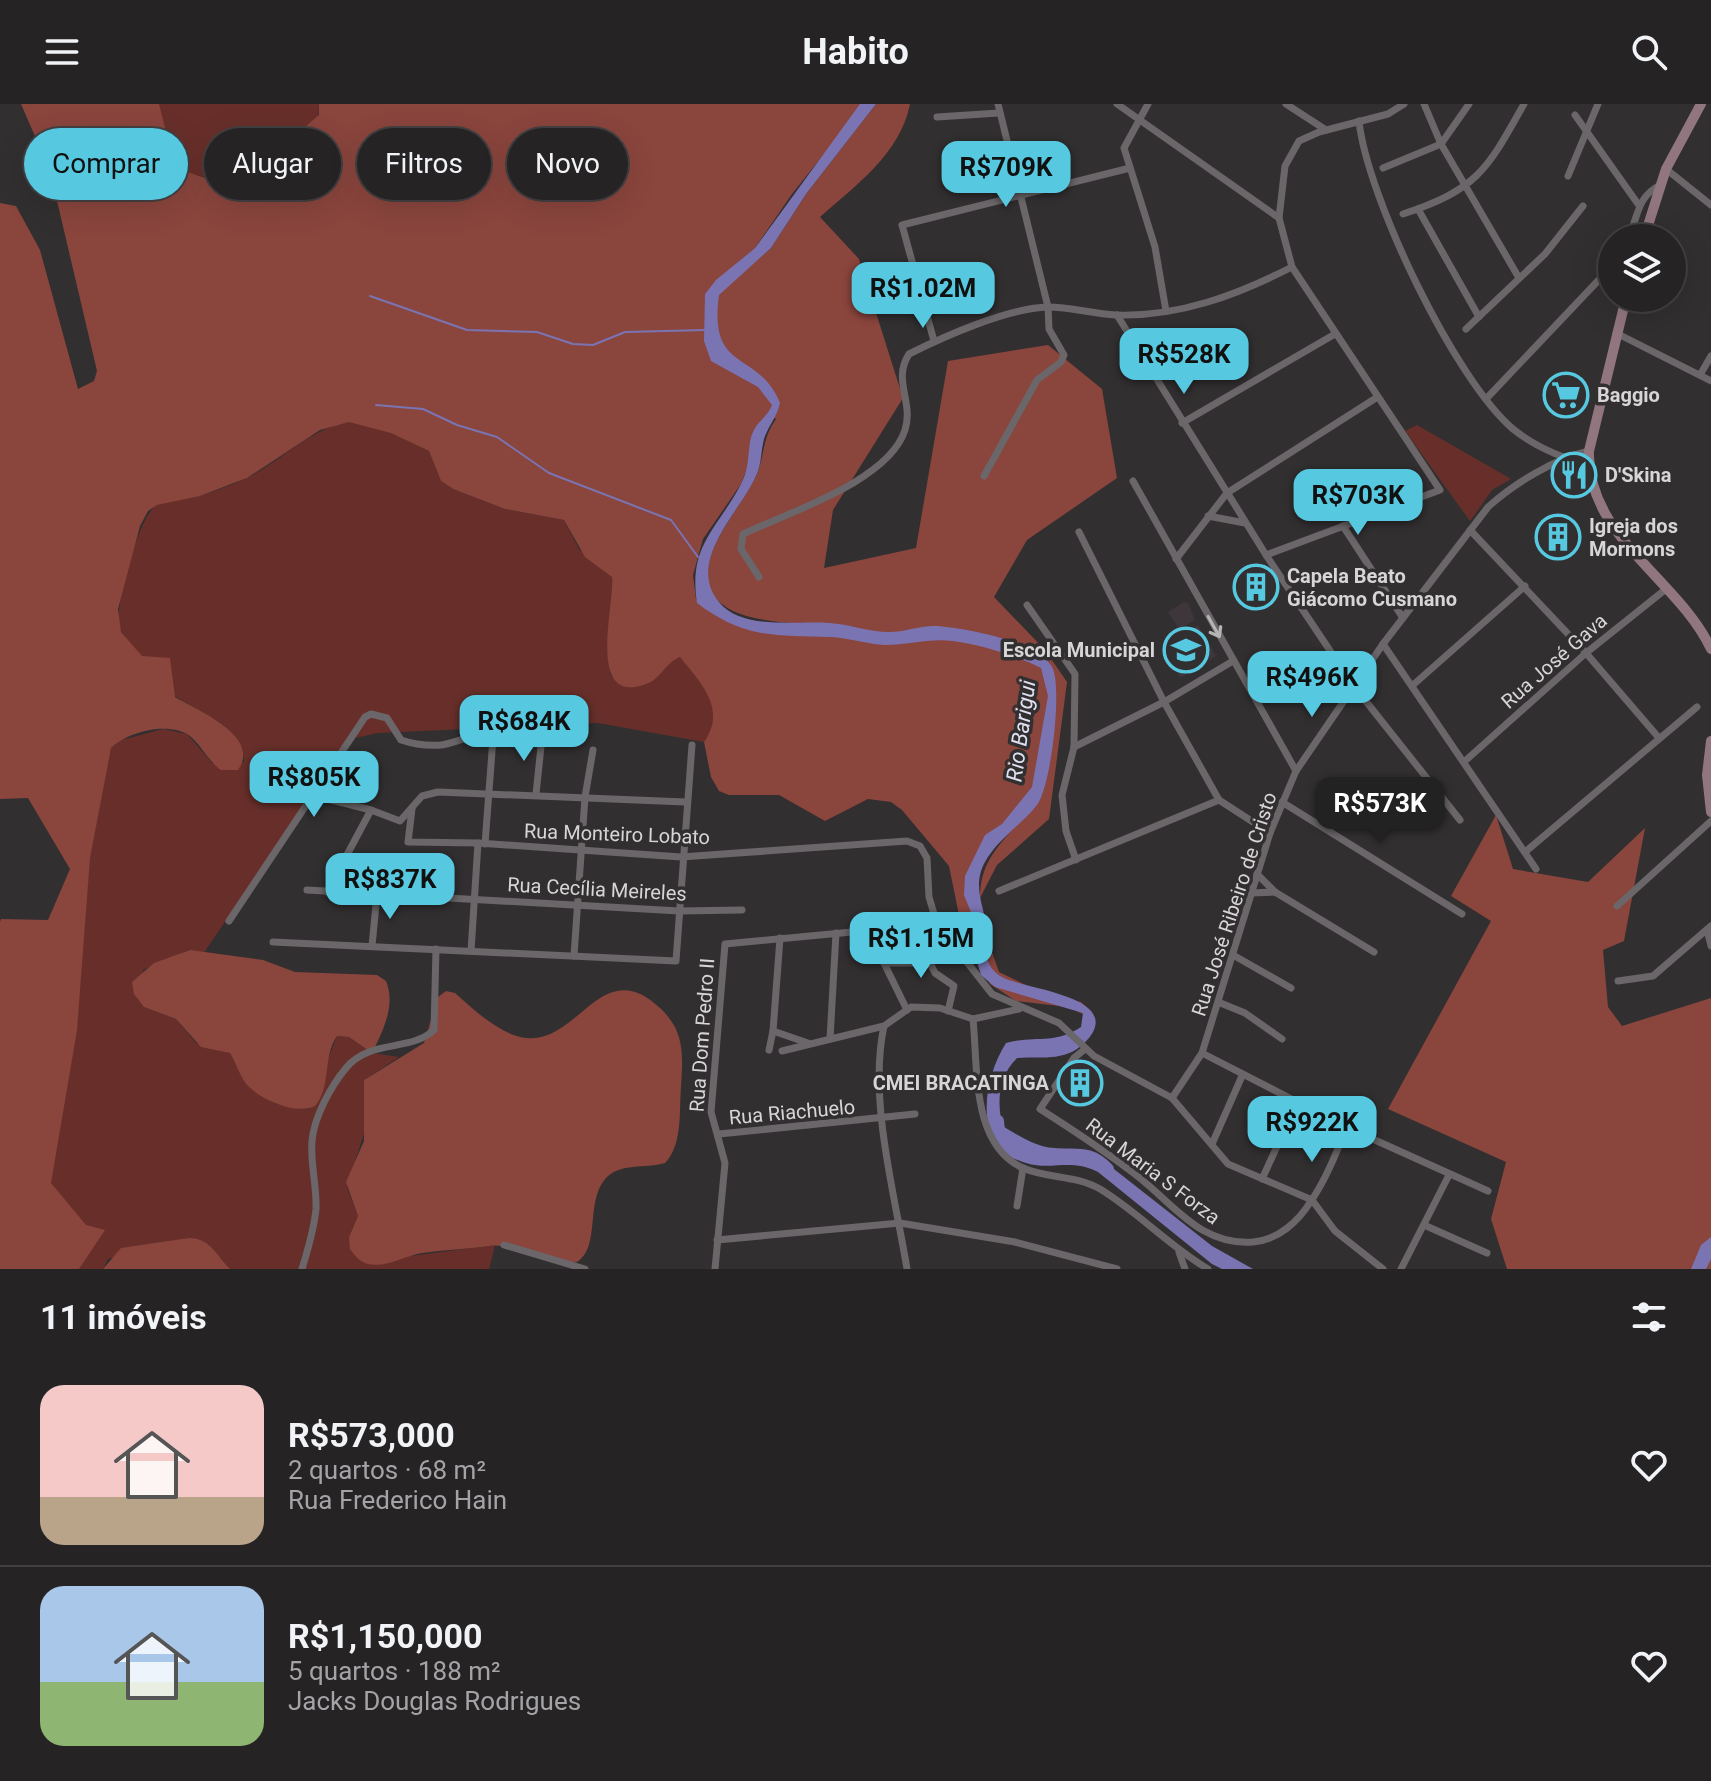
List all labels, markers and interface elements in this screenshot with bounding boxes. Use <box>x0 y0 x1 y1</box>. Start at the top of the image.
icon: menu <box>40 30 84 74</box>
icon: search <box>1627 30 1671 74</box>
text: Habito <box>802 31 909 73</box>
chip: Comprar <box>24 128 188 200</box>
chip: Alugar <box>204 128 341 200</box>
chip: Filtros <box>357 128 491 200</box>
chip: Novo <box>507 128 628 200</box>
pin: R$709K <box>941 141 1071 209</box>
text: R$709K <box>960 152 1052 182</box>
map controls <box>1598 224 1686 312</box>
button: layers <box>1598 224 1686 312</box>
pin: R$1.02M <box>849 262 997 330</box>
text: R$1.02M <box>870 273 976 303</box>
pin: R$528K <box>1119 328 1249 396</box>
text: R$528K <box>1138 339 1230 369</box>
supermarket icon: Baggio <box>1542 371 1590 419</box>
place label: Baggio <box>1597 383 1660 407</box>
restaurant icon: D'Skina <box>1550 451 1598 499</box>
place label: D'Skina <box>1605 463 1672 487</box>
pin: R$703K <box>1293 469 1423 537</box>
text: R$703K <box>1312 480 1404 510</box>
building icon: Igreja dos Mormons <box>1534 513 1582 561</box>
place label: Igreja dos Mormons <box>1589 514 1678 561</box>
building icon: Capela Beato Giácomo Cusmano <box>1232 563 1280 611</box>
place label: Capela Beato Giácomo Cusmano <box>1287 564 1457 611</box>
street label: Rua José Gava <box>1496 609 1612 713</box>
one-way arrow <box>1207 614 1222 638</box>
school or university icon: Escola Municipal <box>1162 626 1210 674</box>
place label: Escola Municipal <box>1003 638 1155 662</box>
pin: R$496K <box>1247 651 1377 719</box>
text: R$496K <box>1266 662 1358 692</box>
water label: Rio Barigui <box>1002 678 1041 783</box>
pin: R$684K <box>459 695 589 763</box>
text: R$684K <box>478 706 570 736</box>
pin: R$805K <box>249 751 379 819</box>
text: R$805K <box>268 762 360 792</box>
pin: R$573K <box>1315 777 1445 845</box>
text: R$573K <box>1334 788 1426 818</box>
street label: Rua José Ribeiro de Cristo <box>1186 789 1282 1019</box>
street label: Rua Monteiro Lobato <box>524 819 710 849</box>
pin: R$837K <box>325 853 455 921</box>
text: R$837K <box>344 864 436 894</box>
street label: Rua Cecília Meireles <box>507 872 687 906</box>
pin: R$1.15M <box>847 912 995 980</box>
text: R$1.15M <box>868 923 974 953</box>
street label: Rua Dom Pedro II <box>685 957 719 1113</box>
building icon: CMEI BRACATINGA <box>1056 1059 1104 1107</box>
place label: CMEI BRACATINGA <box>873 1071 1050 1095</box>
street label: Rua Riachuelo <box>728 1095 856 1129</box>
pin: R$922K <box>1247 1096 1377 1164</box>
text: R$922K <box>1266 1107 1358 1137</box>
street label: Rua Maria S Forza <box>1081 1113 1225 1229</box>
icon: filters <box>1627 1295 1671 1339</box>
text: 11 imóveis <box>40 1297 207 1337</box>
text: R$573,000 <box>288 1415 455 1455</box>
icon: home <box>104 1417 200 1513</box>
icon: heart <box>1627 1443 1671 1487</box>
text: 2 quartos · 68 m² <box>288 1455 486 1485</box>
text: Rua Frederico Hain <box>288 1485 507 1515</box>
text: R$1,150,000 <box>288 1616 483 1656</box>
icon: home <box>104 1618 200 1714</box>
icon: heart <box>1627 1644 1671 1688</box>
text: 5 quartos · 188 m² <box>288 1656 501 1686</box>
text: Jacks Douglas Rodrigues <box>288 1686 581 1716</box>

